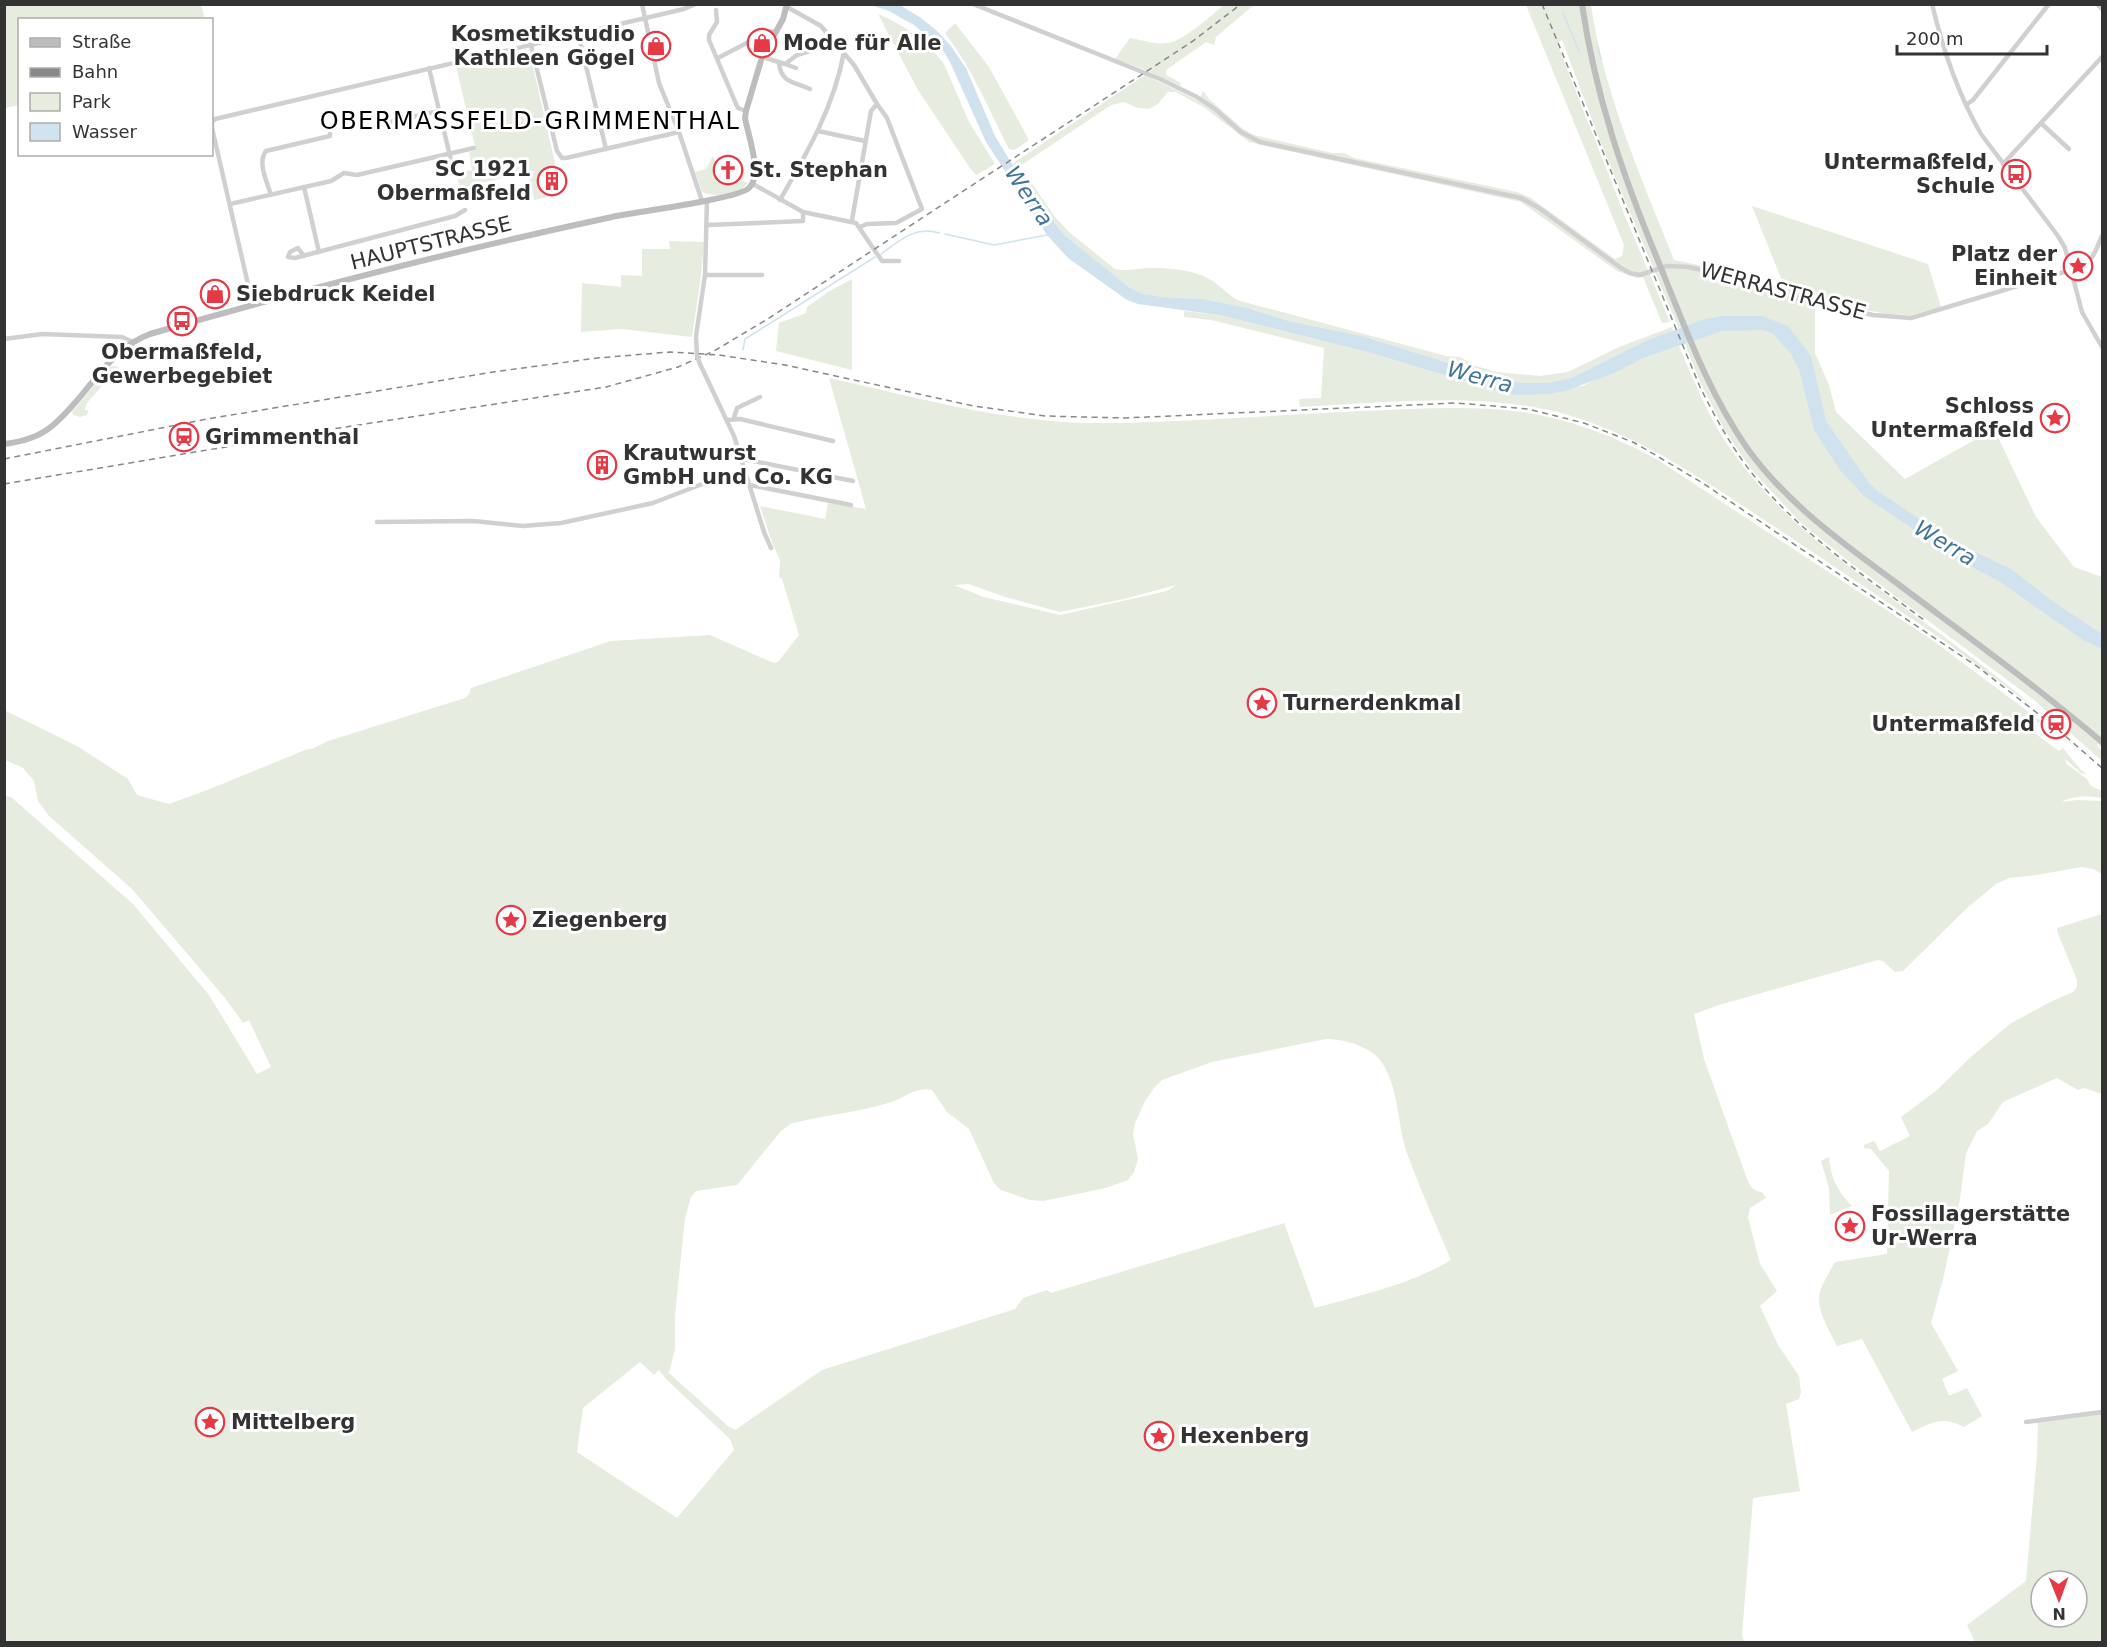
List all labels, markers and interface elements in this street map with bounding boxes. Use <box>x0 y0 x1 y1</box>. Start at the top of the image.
legend <box>18 18 213 156</box>
scale bar <box>1897 18 2047 56</box>
place label: Kosmetikstudio Kathleen Gögel <box>451 22 635 70</box>
shop icon: Mode für Alle <box>746 27 778 59</box>
text: 200 m <box>1906 28 1964 49</box>
shop icon: Kosmetikstudio Kathleen Gögel <box>640 30 672 62</box>
text: Straße <box>72 31 131 52</box>
place label: Mode für Alle <box>783 31 942 55</box>
text: Bahn <box>72 61 118 82</box>
text: Park <box>72 91 111 112</box>
district label: OBERMASSFELD-GRIMMENTHAL <box>320 107 740 135</box>
text: Wasser <box>72 121 138 142</box>
place label: Untermaßfeld, Schule <box>1824 150 1995 198</box>
church icon: St. Stephan <box>712 154 744 186</box>
place label: SC 1921 Obermaßfeld <box>377 157 531 205</box>
place label: St. Stephan <box>749 158 888 182</box>
bus stop icon: Untermaßfeld, Schule <box>2000 158 2032 190</box>
water label: Werra <box>1000 161 1058 231</box>
building icon: SC 1921 Obermaßfeld <box>536 165 568 197</box>
street label: HAUPTSTRASSE <box>348 211 514 275</box>
place label: Platz der Einheit <box>1951 242 2058 290</box>
place icon: Platz der Einheit <box>2062 250 2094 282</box>
street label: WERRASTRASSE <box>1697 257 1869 325</box>
shop icon: Siebdruck Keidel <box>199 278 231 310</box>
place label: Siebdruck Keidel <box>236 282 435 306</box>
bus stop icon: Obermaßfeld, Gewerbegebiet <box>166 305 198 337</box>
place label: Obermaßfeld, Gewerbegebiet <box>92 340 272 388</box>
water label: Werra <box>1444 356 1516 398</box>
place label: Schloss Untermaßfeld <box>1871 394 2034 442</box>
place icon: Schloss Untermaßfeld <box>2039 402 2071 434</box>
station icon: Grimmenthal <box>168 421 200 453</box>
place label: Grimmenthal <box>205 425 359 449</box>
place label: Krautwurst GmbH und Co. KG <box>623 441 833 489</box>
building icon: Krautwurst GmbH und Co. KG <box>586 449 618 481</box>
water label: Werra <box>1910 515 1980 571</box>
place icon: Turnerdenkmal <box>1246 687 1278 719</box>
place label: Turnerdenkmal <box>1283 691 1461 715</box>
station icon: Untermaßfeld <box>2040 708 2072 740</box>
place label: Untermaßfeld <box>1872 712 2035 736</box>
place icon: Ziegenberg <box>495 904 527 936</box>
place label: Ziegenberg <box>532 908 668 932</box>
place label: Fossillagerstätte Ur-Werra <box>1871 1202 2070 1250</box>
place icon: Fossillagerstätte Ur-Werra <box>1834 1210 1866 1242</box>
place icon: Mittelberg <box>194 1406 226 1438</box>
place label: Mittelberg <box>231 1410 355 1434</box>
place icon: Hexenberg <box>1143 1420 1175 1452</box>
place label: Hexenberg <box>1180 1424 1309 1448</box>
north arrow <box>2029 1569 2089 1629</box>
text: N <box>2052 1604 2066 1623</box>

